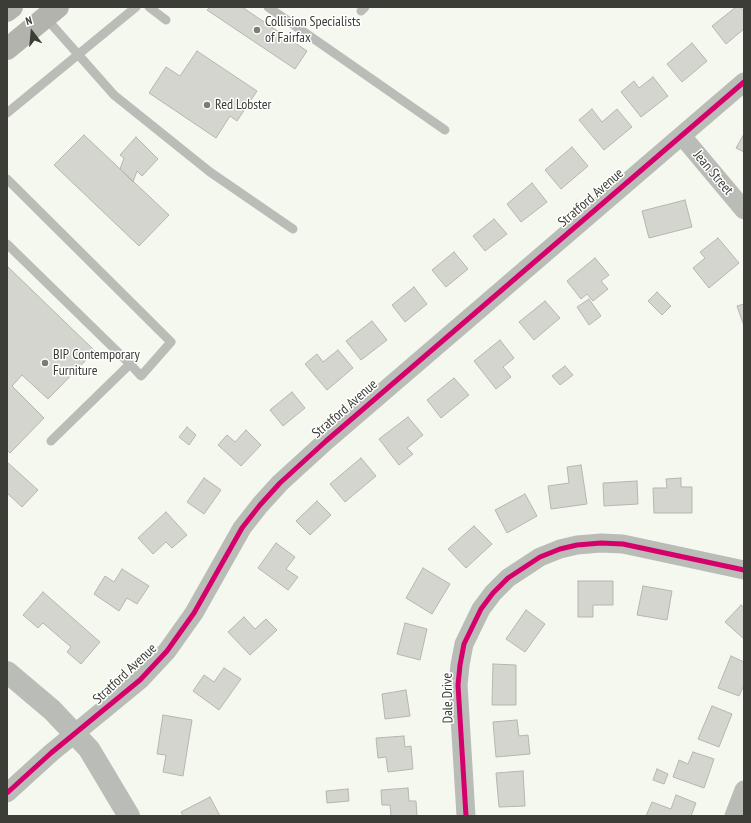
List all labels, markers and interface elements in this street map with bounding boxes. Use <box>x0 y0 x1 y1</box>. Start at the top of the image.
north arrow <box>12 12 52 52</box>
text: N <box>24 13 33 28</box>
place label: Collision Specialists of Fairfax <box>265 14 361 46</box>
marker: Collision Specialists of Fairfax <box>252 25 262 35</box>
place label: Red Lobster <box>215 97 271 113</box>
marker: Red Lobster <box>202 100 212 110</box>
street label: Jean Street <box>690 147 736 199</box>
street label: Stratford Avenue <box>555 165 627 231</box>
place label: BIP Contemporary Furniture <box>53 347 140 380</box>
marker: BIP Contemporary Furniture <box>40 358 50 368</box>
street label: Stratford Avenue <box>309 376 381 442</box>
street label: Stratford Avenue <box>90 640 160 708</box>
street label: Dale Drive <box>439 673 457 723</box>

